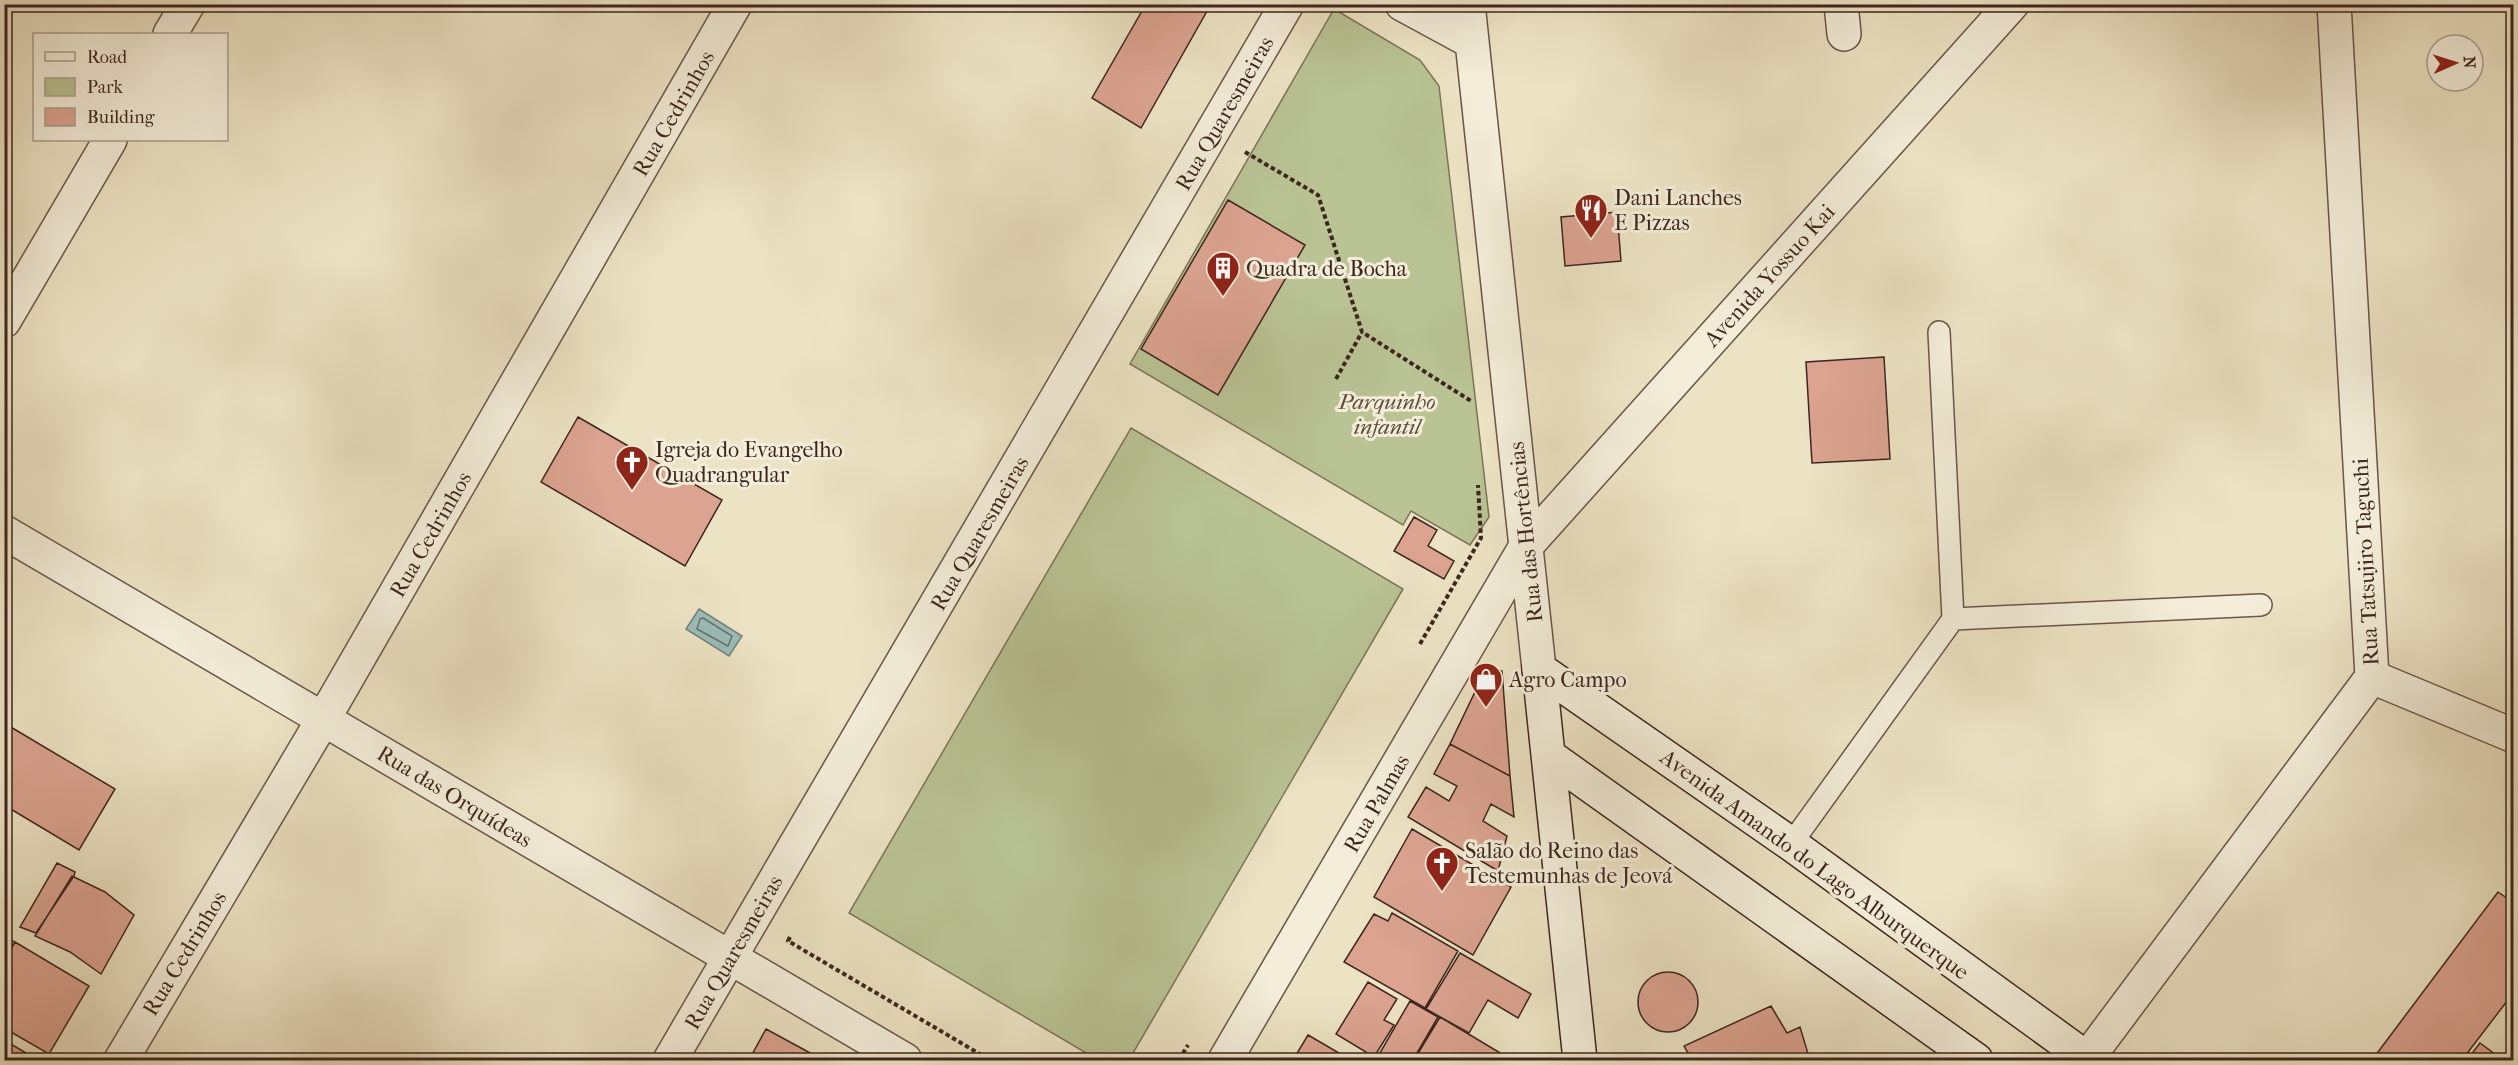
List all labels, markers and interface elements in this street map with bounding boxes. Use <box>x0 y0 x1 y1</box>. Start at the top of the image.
street label: Rua Quaresmeiras <box>1170 32 1280 195</box>
legend <box>33 33 228 141</box>
north arrow <box>2425 33 2485 93</box>
street label: Rua Cedrinhos <box>627 46 720 181</box>
text: Road <box>87 47 127 68</box>
text: N <box>2460 56 2479 70</box>
text: Park <box>87 77 124 98</box>
text: Building <box>87 107 155 128</box>
place label: Dani Lanches E Pizzas <box>1614 185 1742 236</box>
restaurant icon: Dani Lanches E Pizzas <box>1573 192 1609 239</box>
street label: Avenida Yossuo Kai <box>1698 199 1841 353</box>
building icon: Quadra de Bocha <box>1205 250 1241 297</box>
place label: Quadra de Bocha <box>1246 256 1408 282</box>
park label: Parquinho infantil <box>1337 389 1436 440</box>
place label: Igreja do Evangelho Quadrangular <box>655 437 843 488</box>
street label: Rua das Hortências <box>1504 440 1548 623</box>
church icon: Igreja do Evangelho Quadrangular <box>614 444 650 491</box>
street label: Rua Quaresmeiras <box>925 452 1035 615</box>
street label: Rua Tatsujiro Taguchi <box>2348 457 2384 666</box>
street label: Rua Cedrinhos <box>384 467 477 602</box>
shop icon: Agro Campo <box>1468 661 1504 708</box>
place label: Agro Campo <box>1508 667 1627 693</box>
street label: Rua das Orquídeas <box>372 740 537 853</box>
street label: Avenida Amando do Lago Alburquerque <box>1654 743 1974 986</box>
street label: Rua Palmas <box>1338 750 1415 857</box>
place label: Salão do Reino das Testemunhas de Jeová <box>1465 838 1673 889</box>
church icon: Salão do Reino das Testemunhas de Jeová <box>1424 845 1460 892</box>
street label: Rua Quaresmeiras <box>679 871 789 1034</box>
street label: Rua Cedrinhos <box>137 886 232 1021</box>

